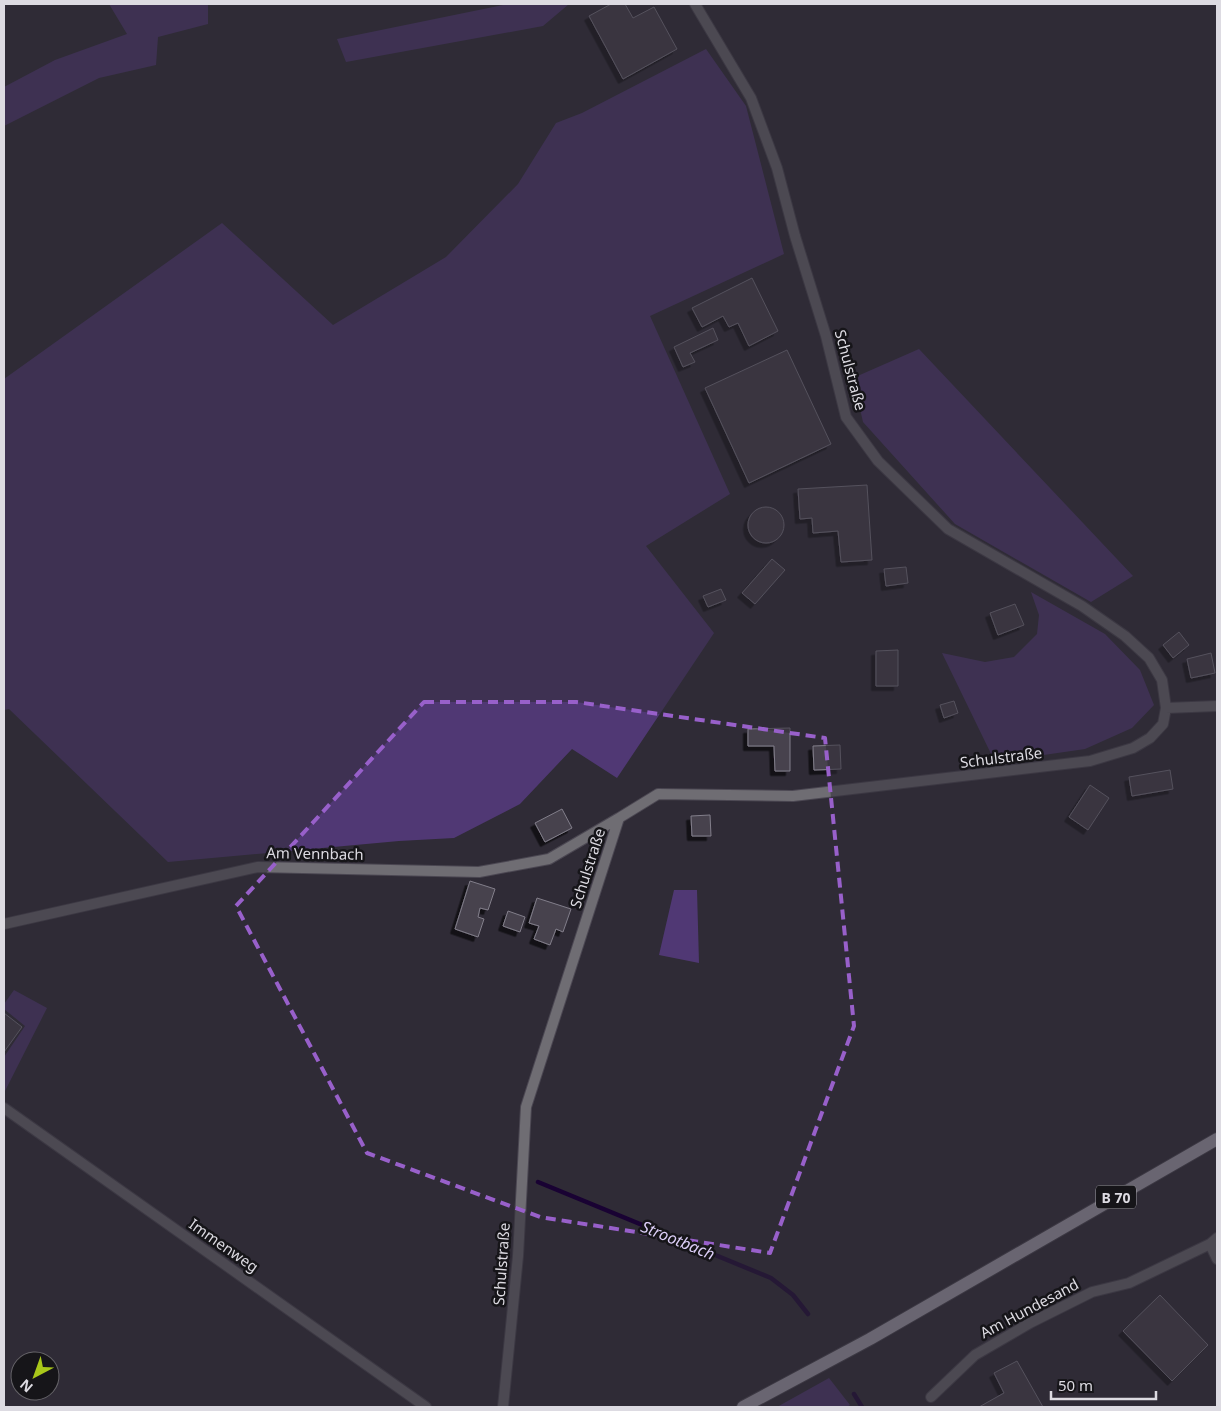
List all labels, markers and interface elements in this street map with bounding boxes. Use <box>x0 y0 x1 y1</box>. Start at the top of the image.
street label: Schulstraße <box>831 327 871 413</box>
street label: Schulstraße <box>959 742 1043 772</box>
street label: Schulstraße <box>565 826 609 910</box>
street label: Am Vennbach <box>266 842 364 864</box>
road number: B 70 <box>1096 1186 1136 1208</box>
street label: Immenweg <box>185 1214 263 1276</box>
water label: Strootbach <box>638 1215 718 1265</box>
street label: Schulstraße <box>488 1222 514 1306</box>
street label: Am Hundesand <box>976 1274 1082 1342</box>
north arrow <box>10 1351 60 1401</box>
scale bar <box>1051 1368 1156 1400</box>
text: N <box>16 1375 37 1397</box>
text: 50 m <box>1058 1375 1093 1395</box>

